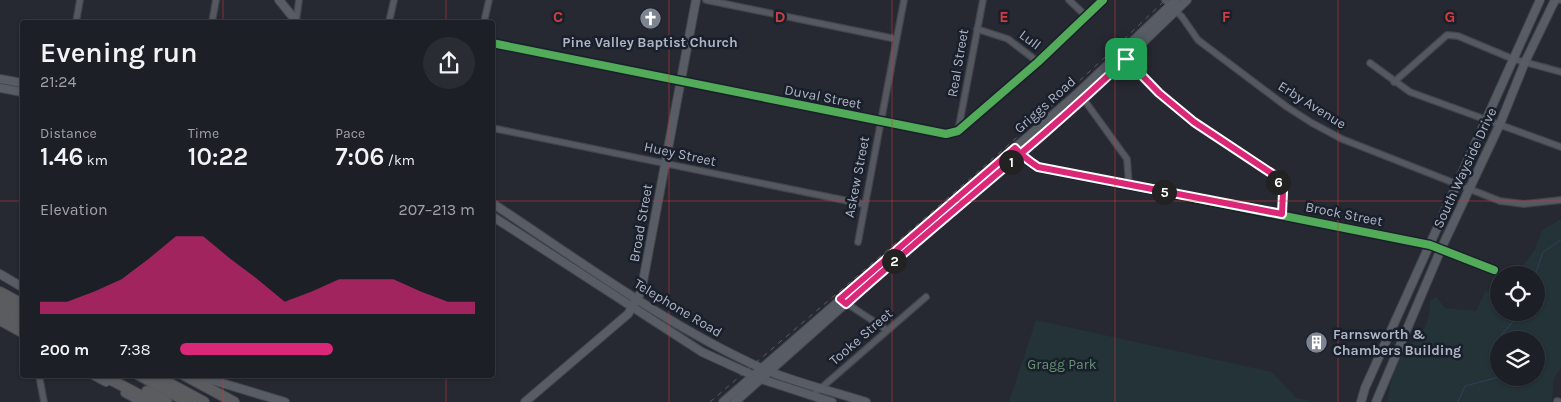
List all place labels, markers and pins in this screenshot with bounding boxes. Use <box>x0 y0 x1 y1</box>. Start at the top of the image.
church icon: Pine Valley Baptist Church <box>638 7 662 31</box>
place label: Pine Valley Baptist Church <box>562 34 738 51</box>
pin <box>1105 38 1147 80</box>
pin: 1 <box>998 150 1024 174</box>
pin: 6 <box>1266 170 1290 194</box>
pin: 5 <box>1152 180 1176 204</box>
pin: 2 <box>882 248 906 274</box>
place label: Farnsworth & Chambers Building <box>1333 326 1461 359</box>
building icon: Farnsworth & Chambers Building <box>1305 330 1329 354</box>

